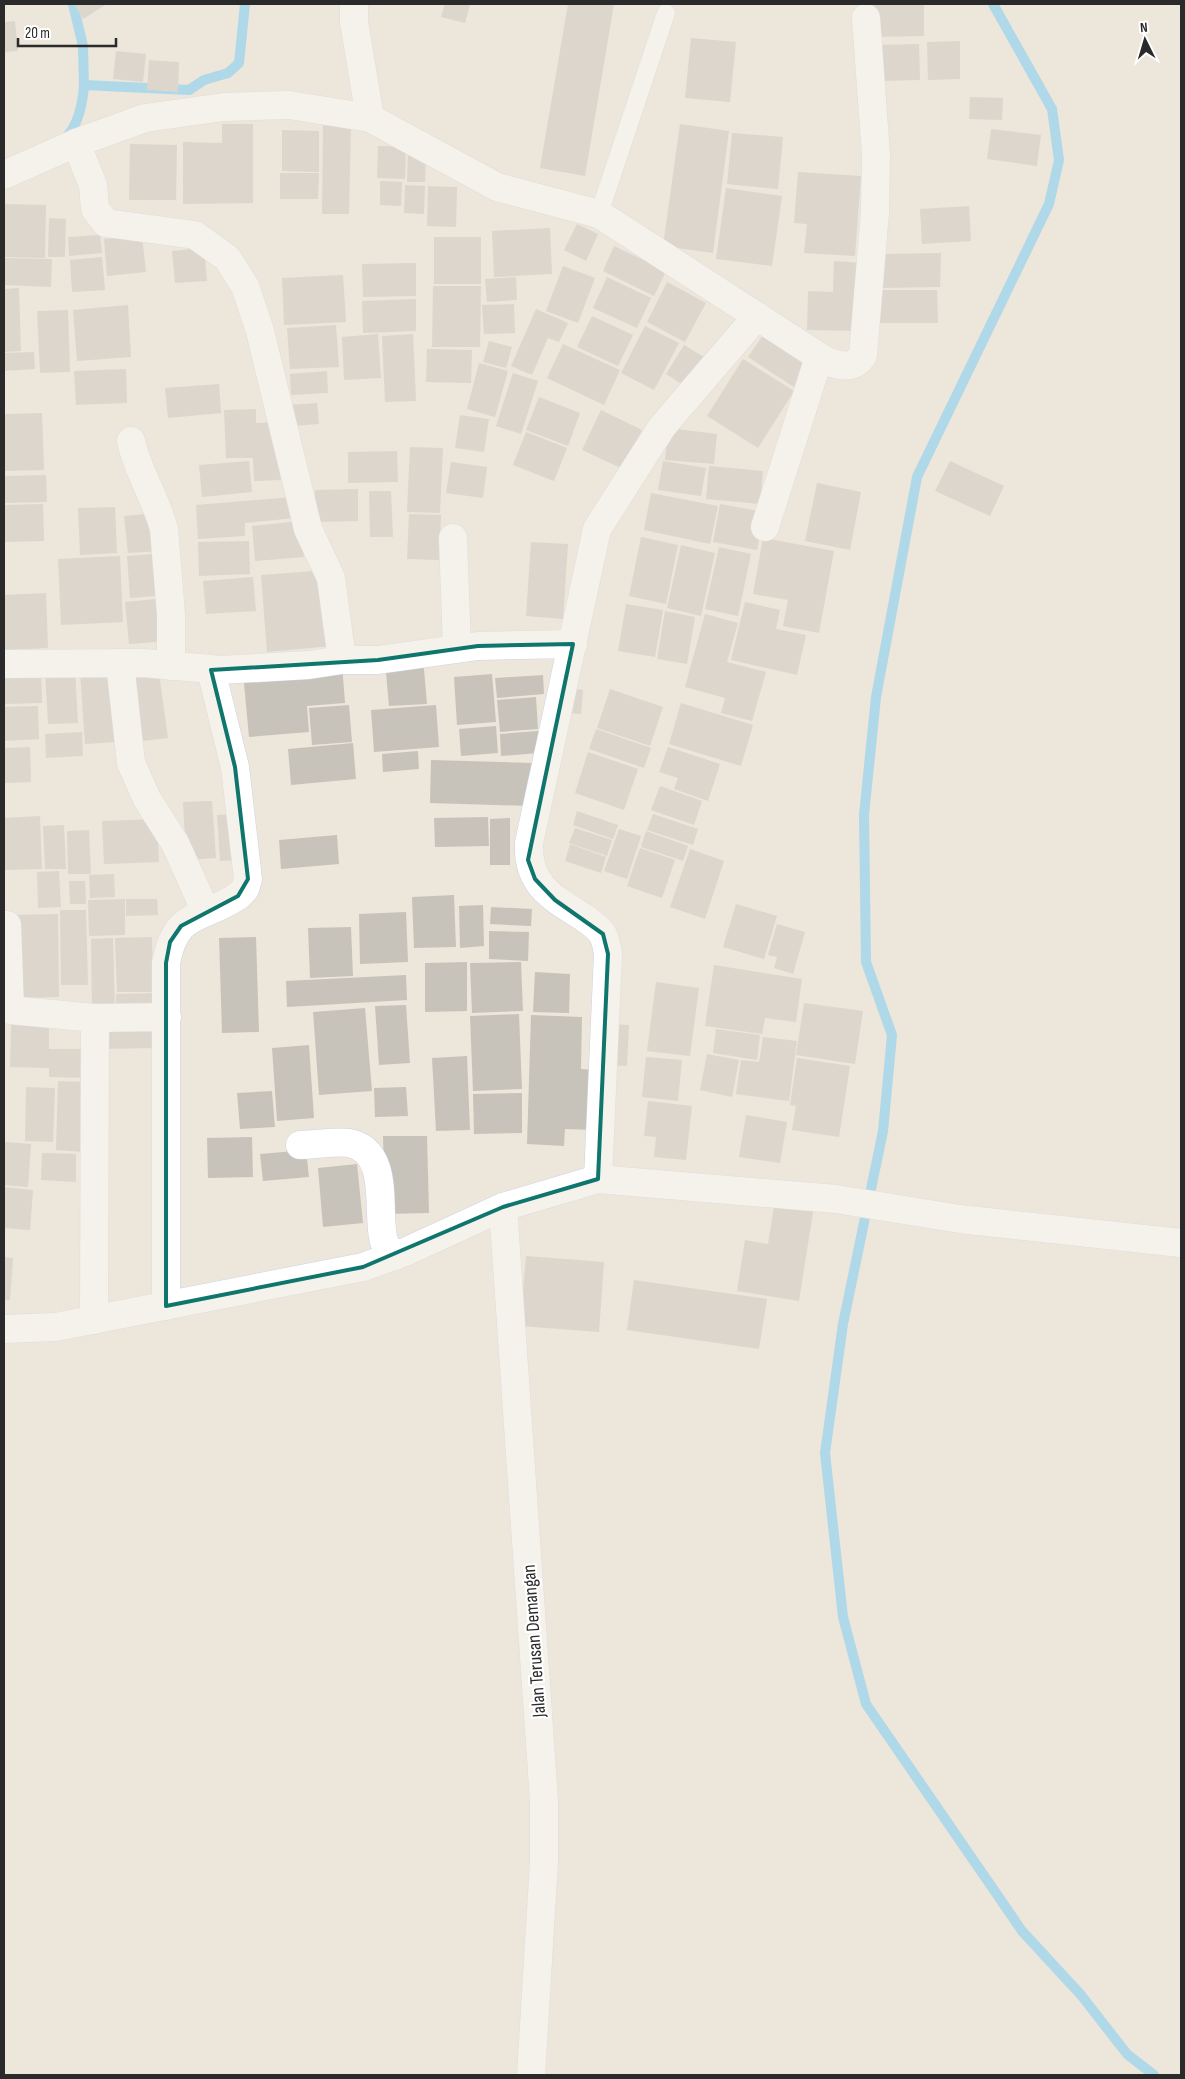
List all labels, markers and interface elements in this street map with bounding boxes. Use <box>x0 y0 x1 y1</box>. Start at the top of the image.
scale bar <box>18 15 115 47</box>
north arrow <box>1120 15 1170 65</box>
text: N <box>1139 19 1148 36</box>
text: 20 m <box>25 24 50 43</box>
street label: Jalan Terusan Demangan <box>518 1564 551 1719</box>

